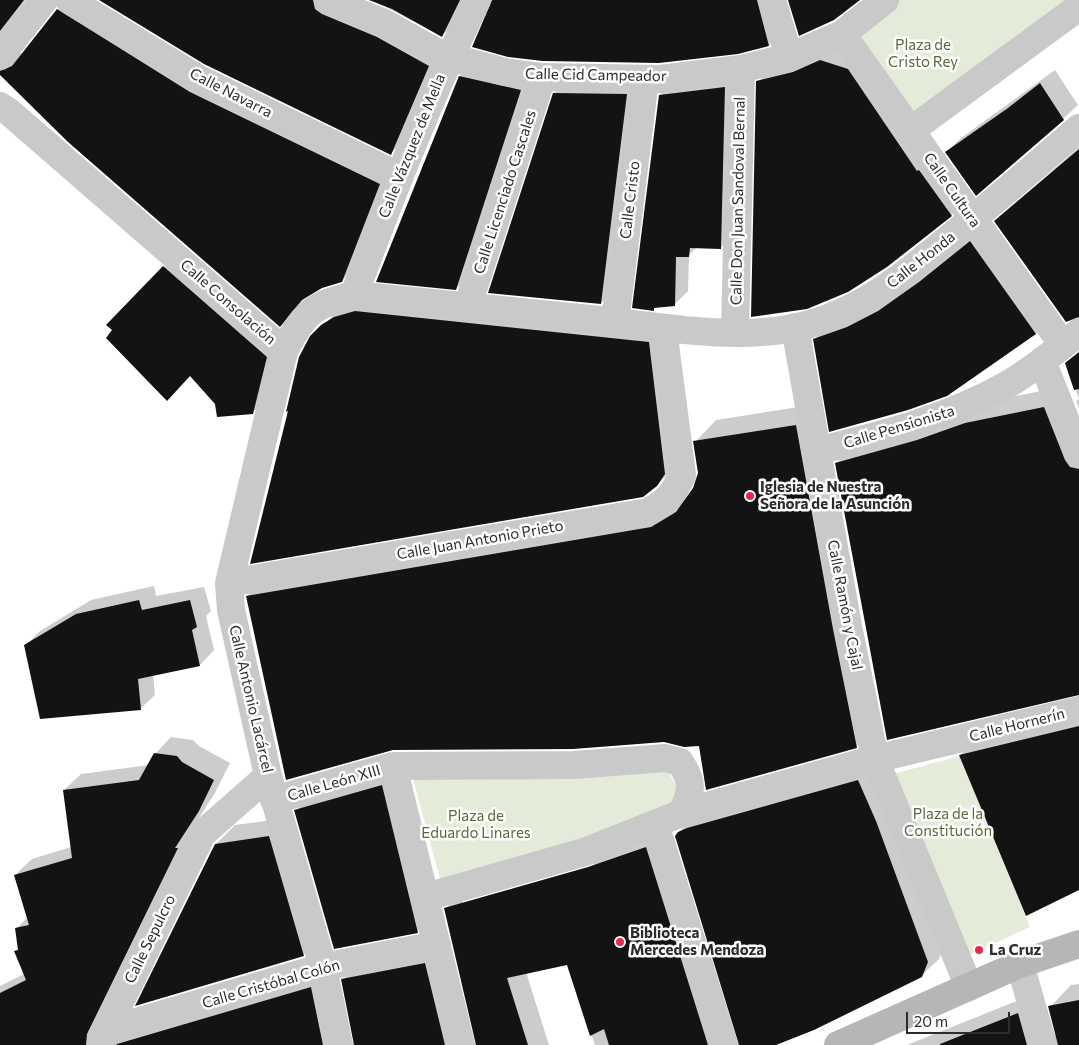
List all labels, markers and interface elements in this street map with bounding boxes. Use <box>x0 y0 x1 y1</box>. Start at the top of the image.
park label: Plaza de Cristo Rey <box>888 36 958 71</box>
street label: Calle Navarra <box>187 64 275 122</box>
street label: Calle Cid Campeador <box>525 65 667 85</box>
street label: Calle Vázquez de Mella <box>375 71 449 221</box>
street label: Calle Don Juan Sandoval Bernal <box>727 97 749 305</box>
street label: Calle Licenciado Cascales <box>470 108 540 276</box>
street label: Calle Cultura <box>920 149 984 231</box>
street label: Calle Cristo <box>616 160 644 240</box>
street label: Calle Honda <box>883 228 959 292</box>
street label: Calle Consolación <box>177 256 279 348</box>
street label: Calle Pensionista <box>841 402 957 452</box>
place label: Iglesia de Nuestra Señora de la Asunción <box>760 478 910 513</box>
marker: Iglesia de Nuestra Señora de la Asunción <box>744 490 756 502</box>
street label: Calle Juan Antonio Prieto <box>395 516 565 564</box>
street label: Calle Ramón y Cajal <box>824 538 866 672</box>
street label: Calle Antonio Lacárcel <box>225 623 277 775</box>
street label: Calle Hornerín <box>967 704 1067 746</box>
street label: Calle León XIII <box>285 761 383 805</box>
park label: Plaza de la Constitución <box>904 805 992 840</box>
park label: Plaza de Eduardo Linares <box>421 807 531 842</box>
street label: Calle Sepulcro <box>121 892 179 986</box>
place label: Biblioteca Mercedes Mendoza <box>630 924 764 959</box>
marker: Biblioteca Mercedes Mendoza <box>614 936 626 948</box>
place label: La Cruz <box>989 941 1041 959</box>
marker: La Cruz <box>973 944 985 956</box>
street label: Calle Cristóbal Colón <box>200 956 342 1012</box>
scale bar <box>909 1002 1013 1034</box>
text: 20 m <box>914 1012 948 1030</box>

